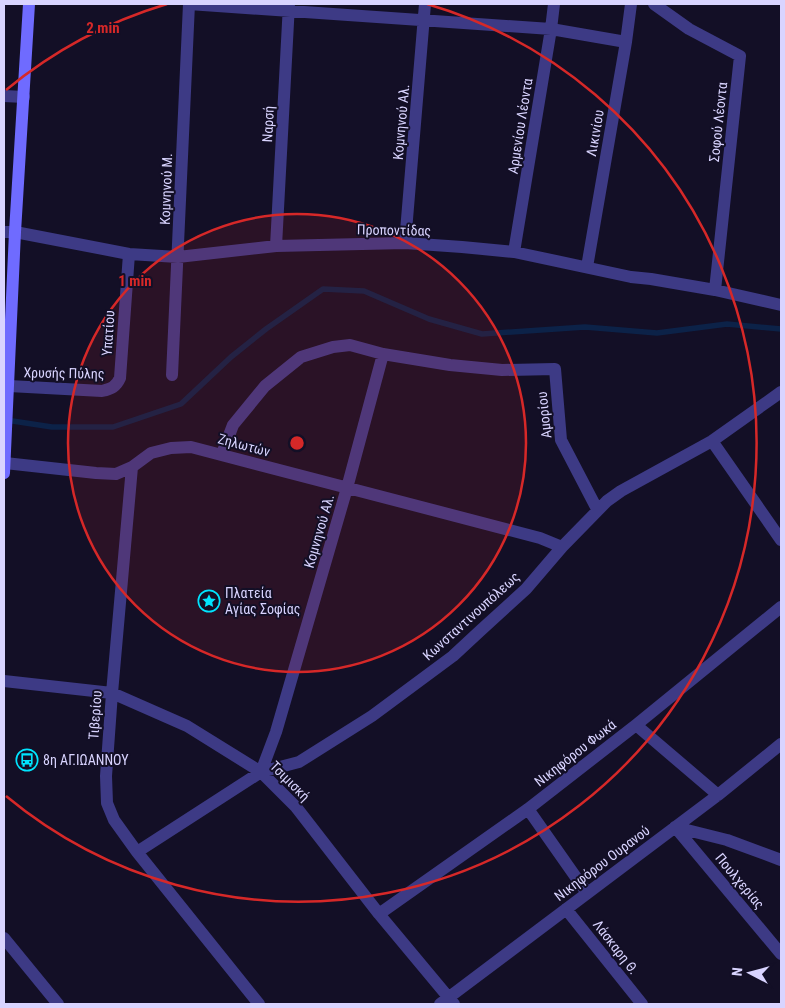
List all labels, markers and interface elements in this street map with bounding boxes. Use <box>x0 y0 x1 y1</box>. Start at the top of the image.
text: 2 min <box>86 19 120 37</box>
street label: Αρμενίου Λέοντα <box>505 77 535 175</box>
street label: Σοφού Λέοντα <box>706 81 731 163</box>
street label: Κομνηνού Αλ. <box>390 83 412 161</box>
street label: Ναρσή <box>259 105 277 143</box>
street label: Λικινίου <box>583 108 607 158</box>
street label: Κομνηνού Μ. <box>157 153 175 225</box>
street label: Προποντίδας <box>357 221 431 239</box>
text: 1 min <box>118 272 152 290</box>
street label: Υπατίου <box>98 309 118 356</box>
street label: Χρυσής Πύλης <box>23 364 105 382</box>
street label: Αμορίου <box>534 391 554 439</box>
street label: Ζηλωτών <box>216 430 272 460</box>
centre of rings <box>288 434 306 452</box>
street label: Κομνηνού Αλ. <box>301 492 337 570</box>
street label: Κωνσταντινουπόλεως <box>420 569 522 663</box>
place label: Πλατεία Αγίας Σοφίας <box>225 585 300 618</box>
place icon: Πλατεία Αγίας Σοφίας <box>197 589 221 613</box>
street label: Τιβερίου <box>85 690 105 740</box>
street label: Νικηφόρου Φωκά <box>531 716 620 791</box>
bus stop icon: 8η ΑΓ.ΙΩΑΝΝΟΥ <box>15 748 39 772</box>
place label: 8η ΑΓ.ΙΩΑΝΝΟΥ <box>43 752 129 768</box>
street label: Τσιμισκή <box>267 758 313 804</box>
street label: Νικηφόρου Ουρανού <box>551 822 654 905</box>
street label: Πουλχερίας <box>712 850 768 912</box>
street label: Λάσκαρη Θ. <box>590 917 642 977</box>
north arrow <box>725 948 775 998</box>
text: N <box>729 967 745 977</box>

